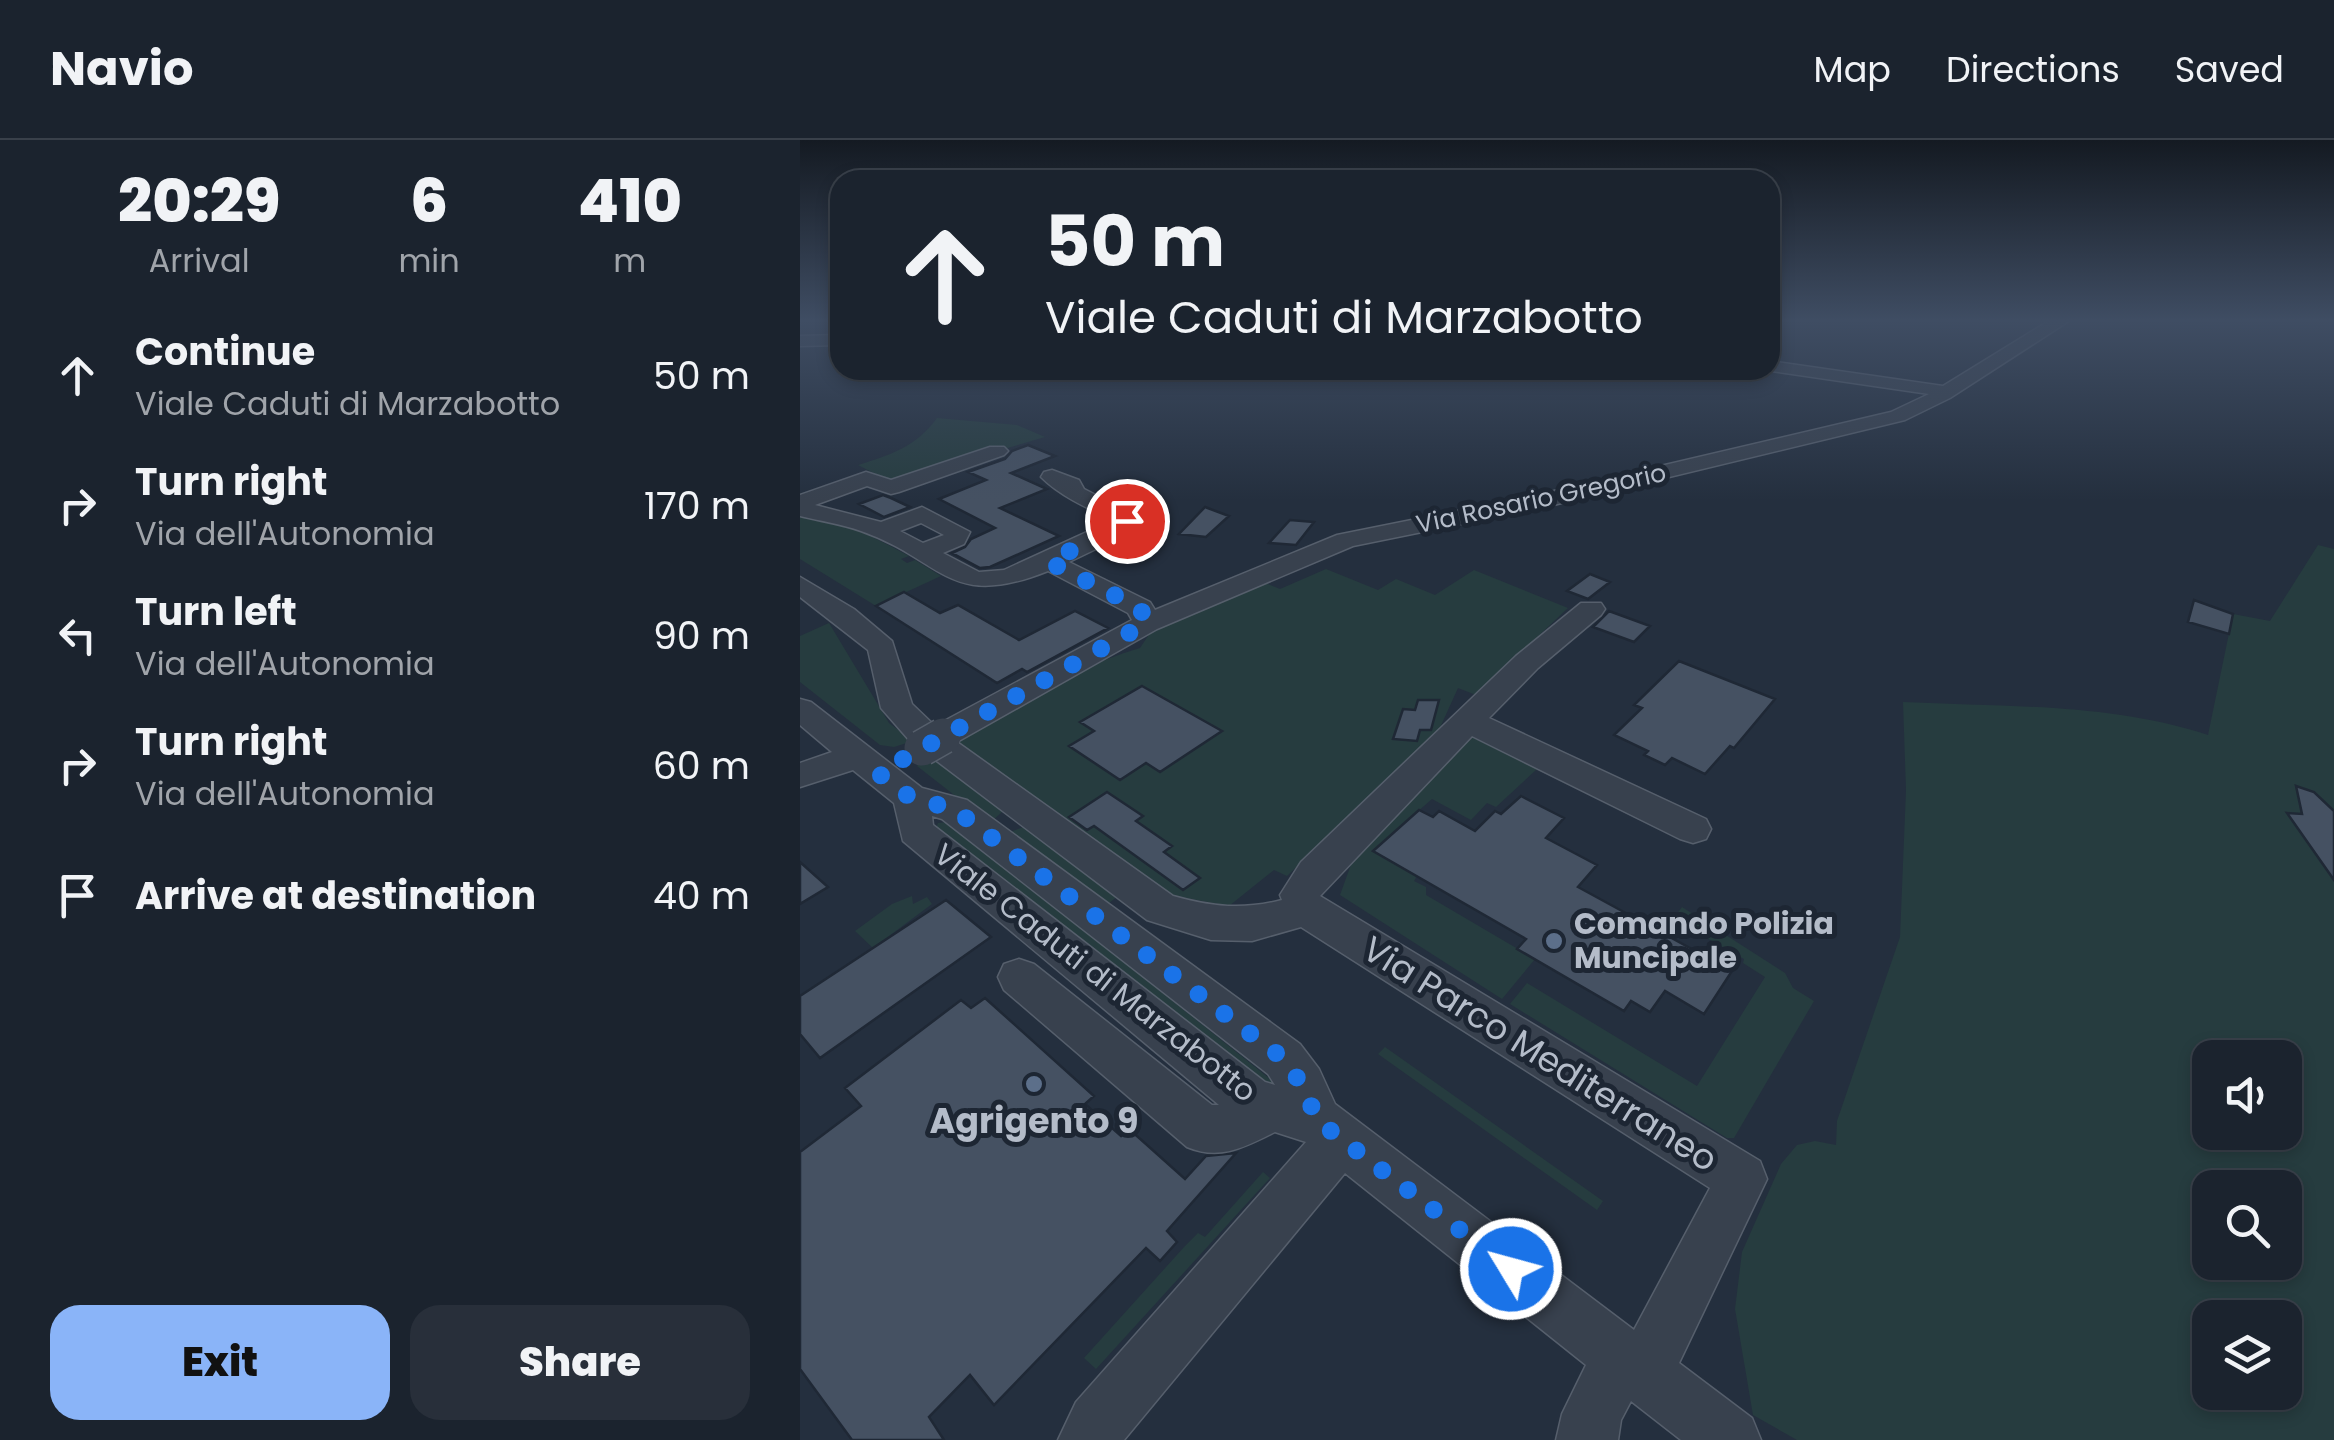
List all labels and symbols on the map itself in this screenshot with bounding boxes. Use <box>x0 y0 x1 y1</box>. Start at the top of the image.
street label: Via Rosario Gregorio <box>1413 455 1669 542</box>
pin <box>1085 479 1170 564</box>
street label: Viale Caduti di Marzabotto <box>925 833 1266 1112</box>
place label: Comando Polizia Muncipale <box>1574 902 1834 979</box>
street label: Via Parco Mediterraneo <box>1353 924 1727 1183</box>
marker: Comando Polizia Muncipale <box>1543 930 1565 952</box>
marker: Agrigento 9 <box>1023 1073 1045 1095</box>
place label: Agrigento 9 <box>929 1096 1139 1145</box>
position arrow <box>1459 1217 1563 1321</box>

